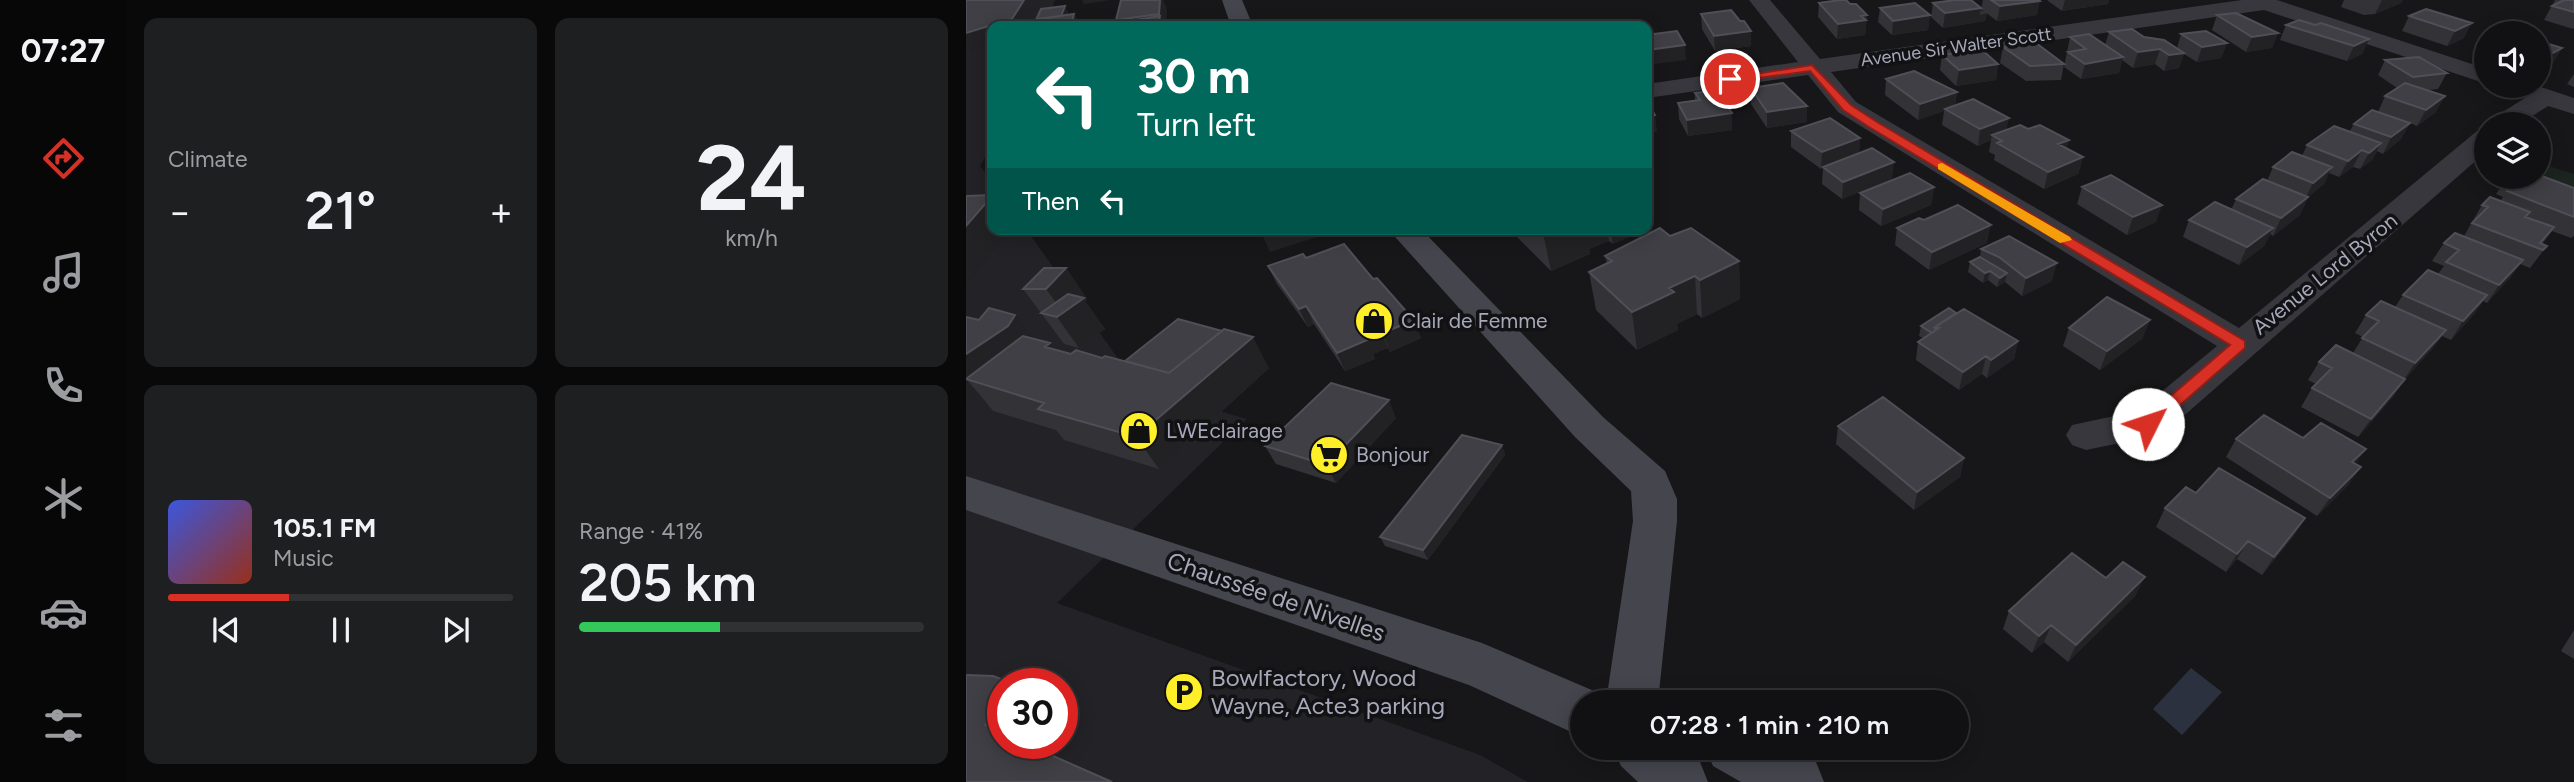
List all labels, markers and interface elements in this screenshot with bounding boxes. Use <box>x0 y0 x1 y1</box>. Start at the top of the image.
map controls <box>2474 21 2551 189</box>
button: sound <box>2474 21 2551 98</box>
street label: Avenue Sir Walter Scott <box>1859 23 2053 71</box>
text: 07:27 <box>21 32 105 70</box>
text: 30 m <box>1137 46 1250 105</box>
icon: left <box>1022 49 1113 140</box>
pin <box>1700 49 1760 109</box>
icon: arrive <box>1711 60 1749 98</box>
text: Turn left <box>1137 106 1256 144</box>
button: layers <box>2474 112 2551 189</box>
text: 24 <box>696 124 807 233</box>
icon: directions <box>39 134 88 183</box>
text: Climate <box>168 145 247 173</box>
text: 21° <box>305 180 376 242</box>
icon: left <box>1094 182 1132 220</box>
text: Then <box>1022 185 1080 217</box>
text: − <box>168 189 192 235</box>
text: + <box>489 189 513 235</box>
street label: Avenue Lord Byron <box>2247 208 2402 340</box>
text: km/h <box>725 224 778 252</box>
icon: music <box>39 248 88 297</box>
shop icon: Clair de Femme <box>1353 300 1395 342</box>
place label: Clair de Femme <box>1401 308 1548 333</box>
icon: phone <box>39 361 88 410</box>
position arrow <box>2111 387 2185 461</box>
shop icon: LWEclairage <box>1118 410 1160 452</box>
place label: LWEclairage <box>1166 418 1283 443</box>
supermarket icon: Bonjour <box>1308 434 1350 476</box>
place label: Bonjour <box>1356 442 1429 467</box>
icon: climate <box>39 474 88 523</box>
text: 105.1 FM <box>273 512 376 544</box>
text: Range · 41% <box>579 517 703 545</box>
text: Music <box>273 544 334 572</box>
street label: Chaussée de Nivelles <box>1164 546 1389 647</box>
text: 205 km <box>579 552 757 614</box>
icon: car <box>39 588 88 637</box>
icon: previous <box>207 611 245 649</box>
icon: pause <box>322 611 360 649</box>
icon: next <box>437 611 475 649</box>
place label: Bowlfactory, Wood Wayne, Acte3 parking <box>1211 663 1445 720</box>
speed limit sign: 30 <box>987 668 1078 759</box>
parking icon: Bowlfactory, Wood Wayne, Acte3 parking <box>1163 671 1205 713</box>
icon: filters <box>39 701 88 750</box>
text: 07:28 · 1 min · 210 m <box>1650 709 1889 741</box>

